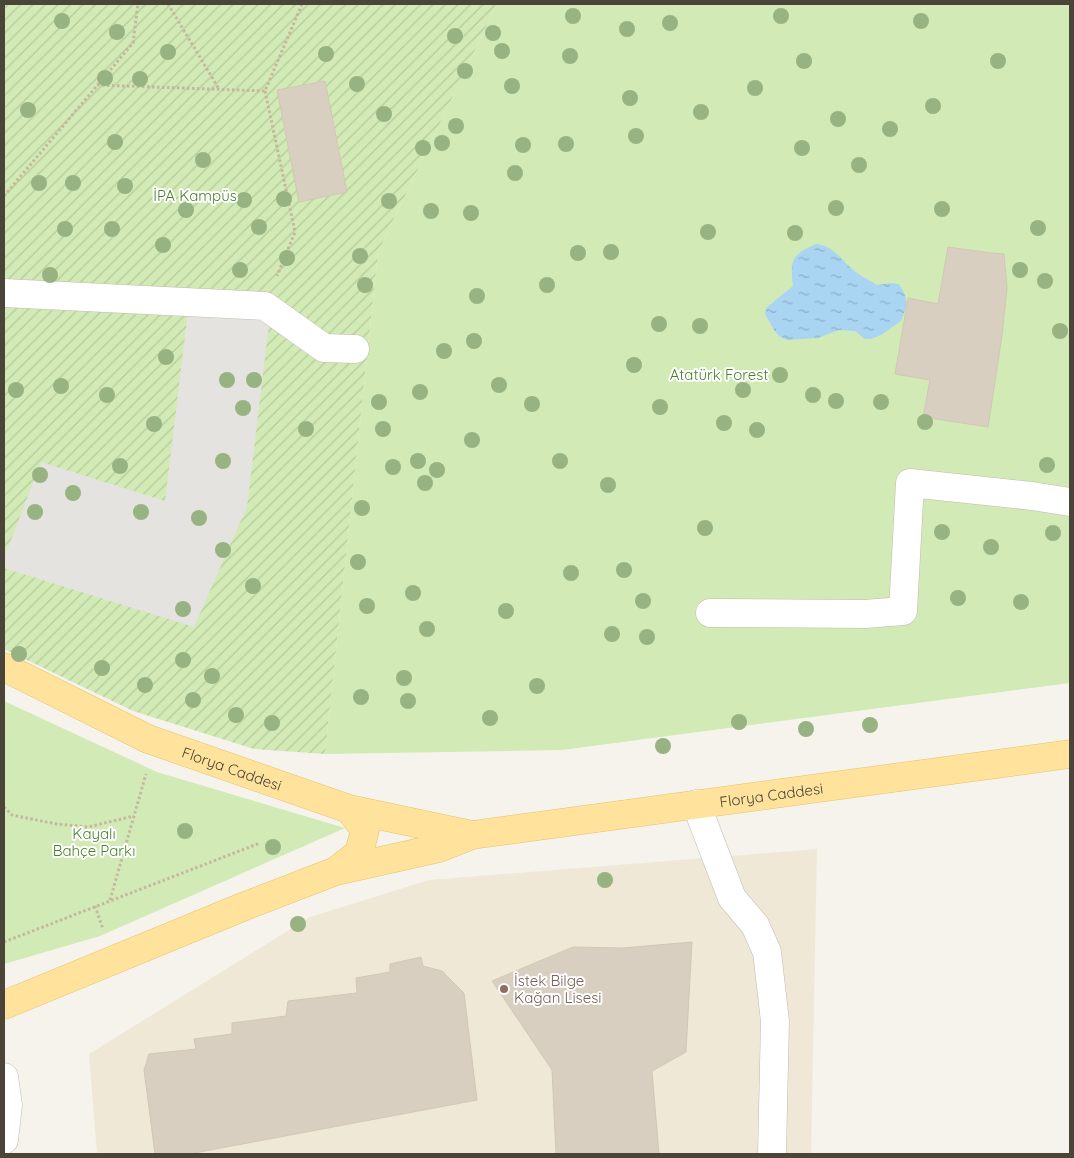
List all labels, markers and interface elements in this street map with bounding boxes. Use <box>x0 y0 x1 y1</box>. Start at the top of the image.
park label: İPA Kampüs <box>153 186 237 205</box>
park label: Atatürk Forest <box>670 365 768 384</box>
street label: Florya Caddesi <box>180 742 284 794</box>
street label: Florya Caddesi <box>718 778 824 811</box>
park label: Kayalı Bahçe Parkı <box>53 824 135 860</box>
place label: İstek Bilge Kağan Lisesi <box>514 971 601 1007</box>
marker: İstek Bilge Kağan Lisesi <box>498 983 510 995</box>

